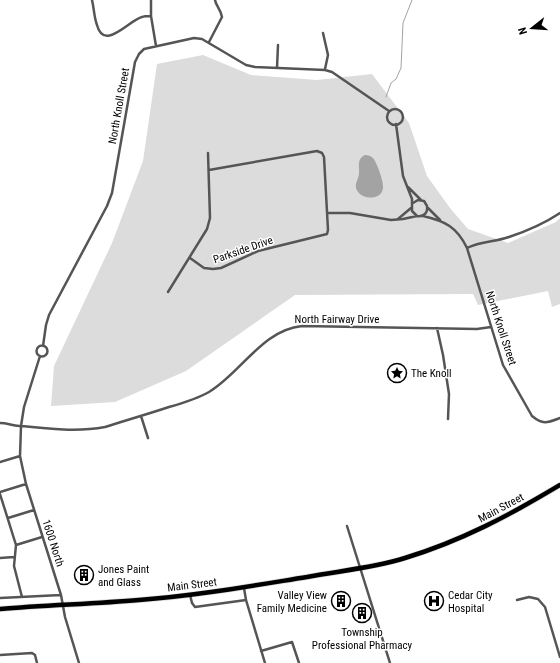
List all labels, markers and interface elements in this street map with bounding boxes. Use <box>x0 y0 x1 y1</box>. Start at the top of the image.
north arrow <box>512 8 552 48</box>
text: N <box>516 25 530 36</box>
street label: North Knoll Street <box>106 67 132 145</box>
street label: Parkside Drive <box>211 234 275 266</box>
street label: North Knoll Street <box>483 289 519 367</box>
street label: North Fairway Drive <box>295 313 379 326</box>
place icon: The Knoll <box>386 362 408 384</box>
place label: The Knoll <box>411 367 452 380</box>
street label: Main Street <box>476 491 526 525</box>
street label: 1600 North <box>39 518 67 568</box>
place label: Jones Paint and Glass <box>98 563 149 589</box>
building icon: Jones Paint and Glass <box>73 564 95 586</box>
street label: Main Street <box>167 576 217 594</box>
place label: Valley View Family Medicine <box>257 589 327 615</box>
place label: Cedar City Hospital <box>448 589 493 615</box>
building icon: Valley View Family Medicine <box>330 590 352 612</box>
hospital icon: Cedar City Hospital <box>423 590 445 612</box>
building icon: Township Professional Pharmacy <box>351 602 373 624</box>
place label: Township Professional Pharmacy <box>312 626 413 652</box>

